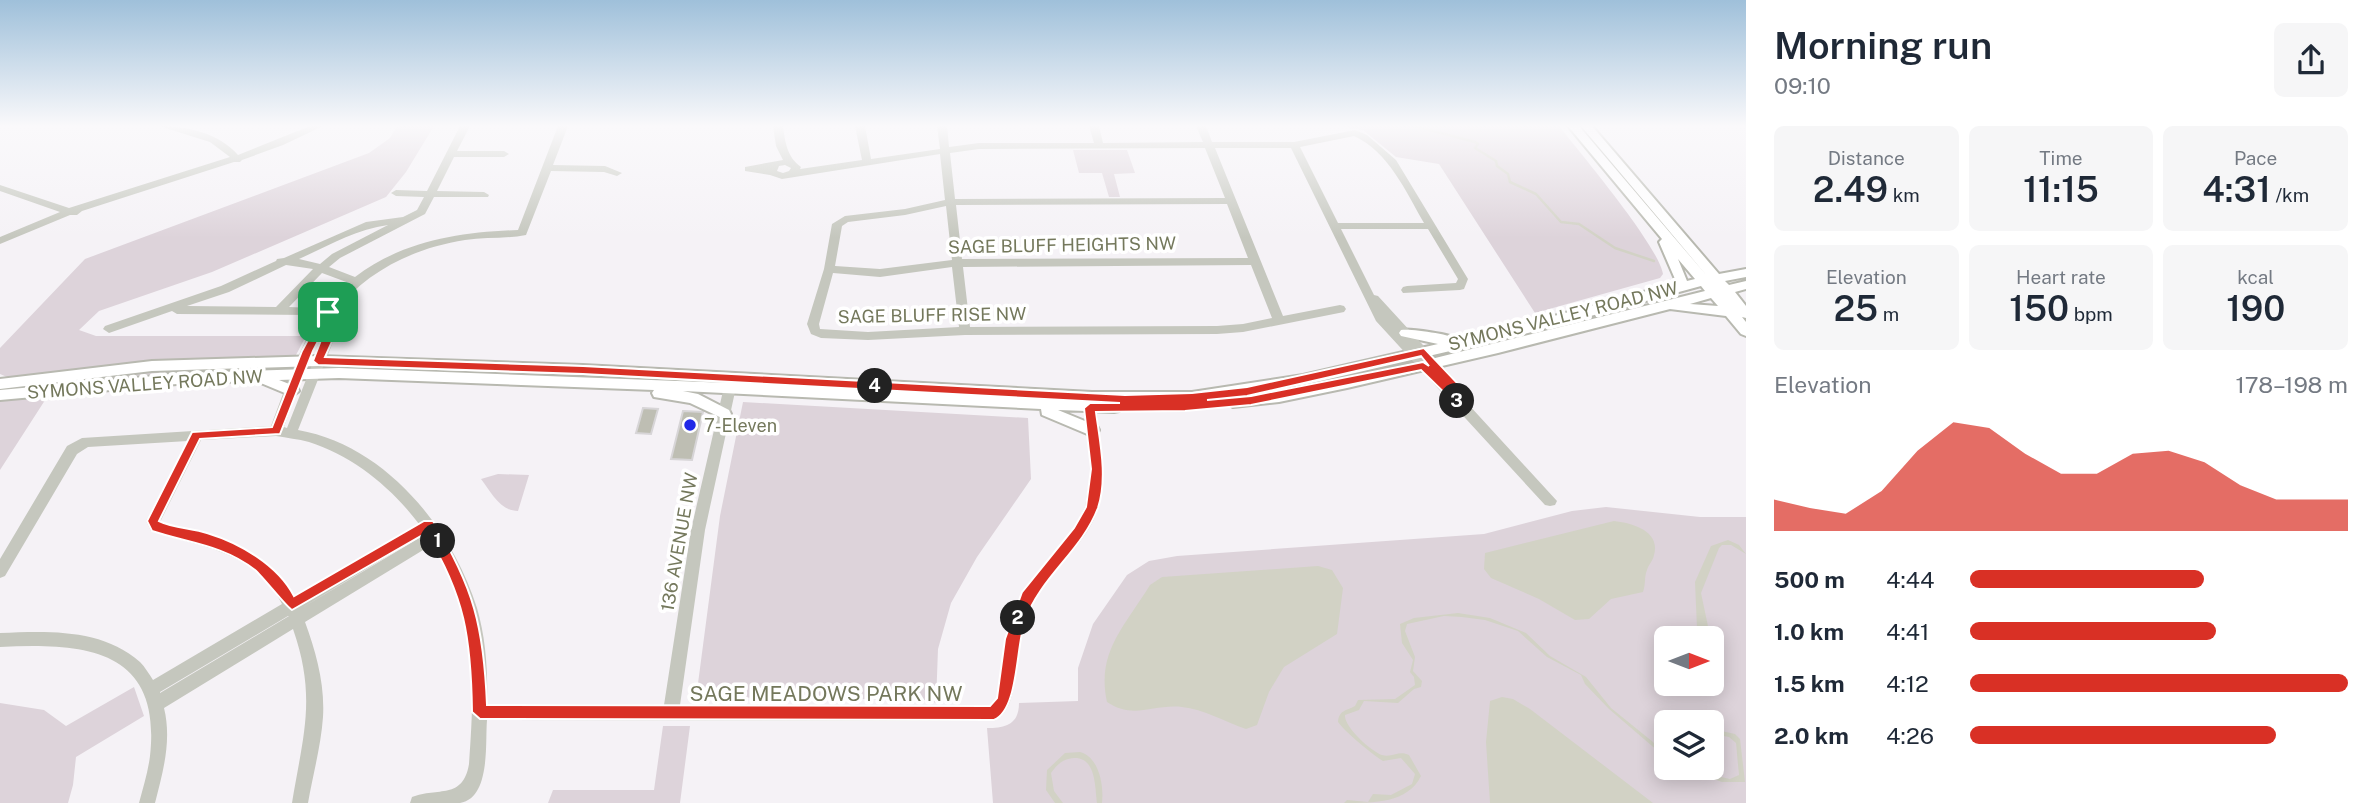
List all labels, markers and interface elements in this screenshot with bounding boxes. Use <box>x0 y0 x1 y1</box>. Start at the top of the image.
text: Morning run <box>1774 23 1992 68</box>
button: share <box>2274 23 2348 97</box>
text: 09:10 <box>1774 72 1831 99</box>
text: Distance <box>1828 147 1905 169</box>
text: Time <box>2039 147 2083 169</box>
text: Pace <box>2234 147 2277 169</box>
text: 2.49 <box>1813 169 1888 210</box>
text: 11:15 <box>2023 169 2099 210</box>
text: 4:31 <box>2202 169 2271 210</box>
text: km <box>1888 184 1920 206</box>
text: /km <box>2271 184 2309 206</box>
street label: SAGE BLUFF HEIGHTS NW <box>948 233 1176 257</box>
text: Elevation <box>1826 266 1907 288</box>
text: Heart rate <box>2016 266 2106 288</box>
text: kcal <box>2237 266 2274 288</box>
street label: SYMONS VALLEY ROAD NW <box>1446 277 1680 355</box>
pin <box>298 282 358 342</box>
text: 25 <box>1833 288 1878 329</box>
text: 150 <box>2009 288 2069 329</box>
text: 190 <box>2226 288 2285 329</box>
icon: arrive <box>309 293 347 331</box>
street label: SAGE BLUFF RISE NW <box>837 303 1027 327</box>
text: m <box>1878 303 1899 325</box>
text: bpm <box>2069 303 2113 325</box>
street label: SYMONS VALLEY ROAD NW <box>26 365 264 403</box>
pin: 4 <box>858 368 892 404</box>
text: Elevation <box>1774 371 1872 398</box>
text: 178–198 m <box>2235 371 2348 398</box>
text: 4 <box>868 374 881 396</box>
pin: 3 <box>1440 384 1474 418</box>
text: 3 <box>1450 389 1463 411</box>
place label: 7-Eleven <box>704 415 777 436</box>
marker: 7-Eleven <box>682 417 698 433</box>
street label: 136 AVENUE NW <box>656 471 702 613</box>
pin: 1 <box>420 524 456 558</box>
text: 1 <box>433 529 442 551</box>
text: 500 m <box>1774 566 1845 593</box>
text: 4:44 <box>1886 566 1934 593</box>
pin: 2 <box>1000 600 1036 636</box>
text: 2 <box>1011 606 1024 628</box>
text: 1.0 km <box>1774 618 1844 645</box>
text: 4:41 <box>1886 618 1929 645</box>
north arrow <box>1654 626 1724 696</box>
map controls <box>1654 626 1724 780</box>
text: 1.5 km <box>1774 670 1845 697</box>
text: 4:12 <box>1886 670 1929 697</box>
street label: SAGE MEADOWS PARK NW <box>690 681 962 706</box>
button: layers <box>1654 710 1724 780</box>
text: 2.0 km <box>1774 722 1849 749</box>
text: 4:26 <box>1886 722 1934 749</box>

